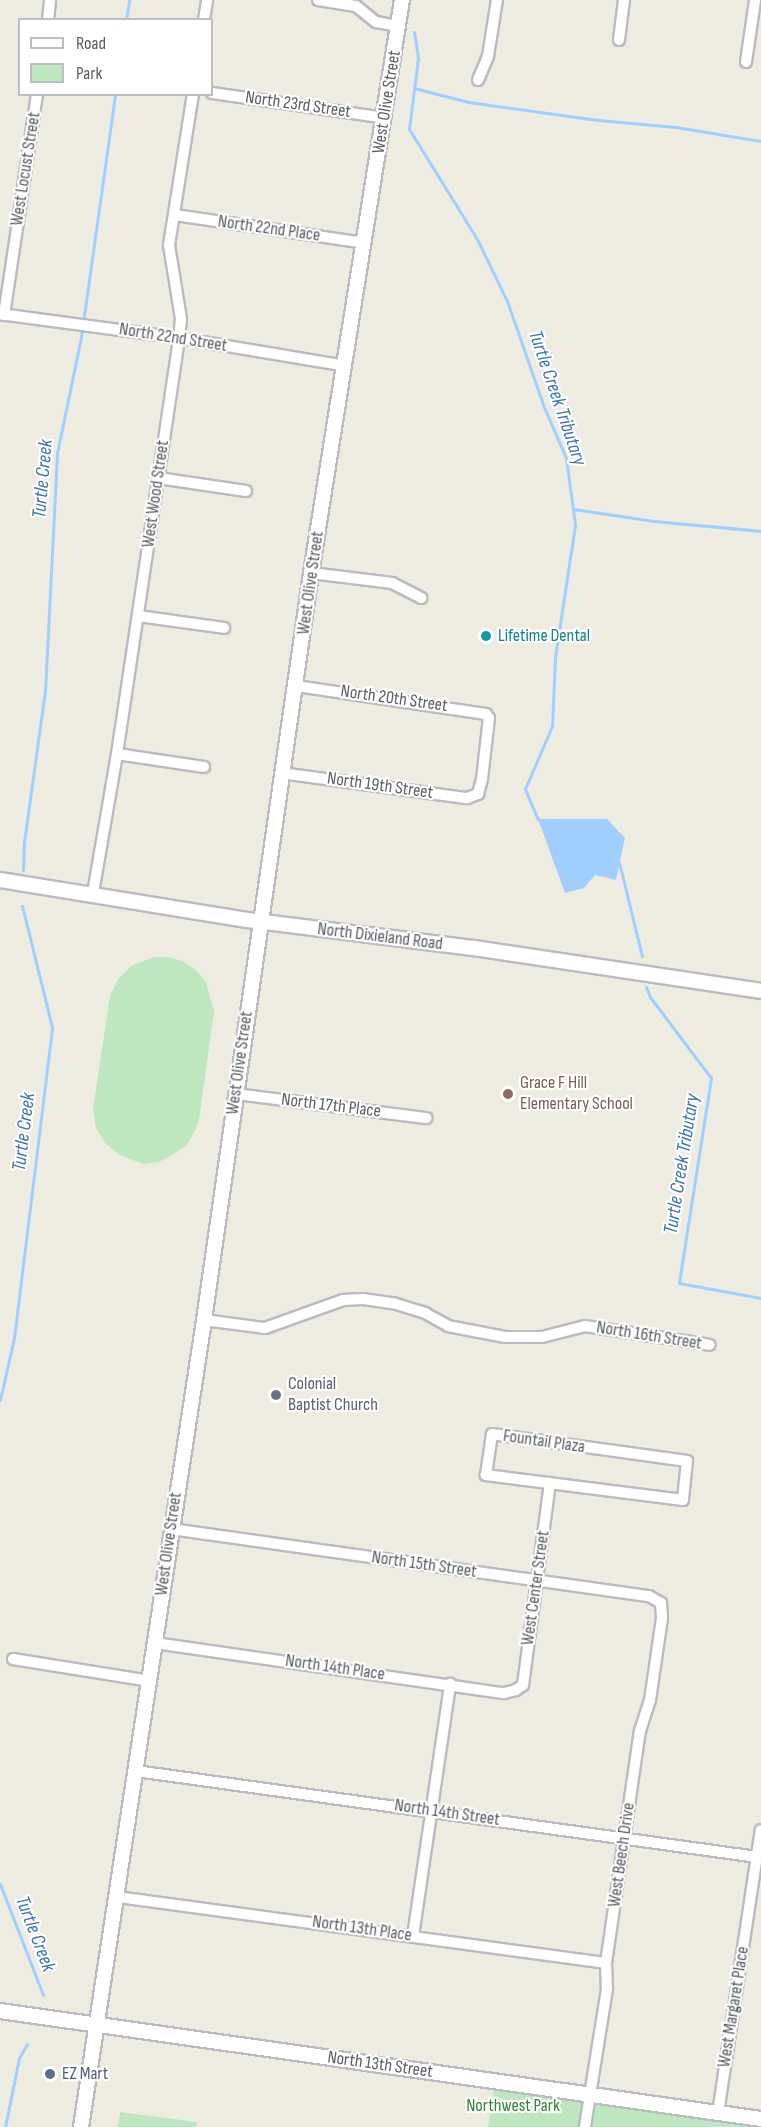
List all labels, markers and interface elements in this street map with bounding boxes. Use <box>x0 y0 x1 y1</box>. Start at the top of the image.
legend <box>18 18 213 96</box>
text: Road <box>76 33 106 54</box>
street label: West Olive Street <box>368 49 406 155</box>
text: Park <box>76 63 102 84</box>
street label: North 23rd Street <box>244 87 352 123</box>
street label: West Locust Street <box>6 111 46 227</box>
street label: North 22nd Place <box>216 211 322 247</box>
street label: North 22nd Street <box>117 319 229 357</box>
water label: Turtle Creek Tributary <box>523 327 591 469</box>
water label: Turtle Creek <box>28 439 58 519</box>
street label: West Wood Street <box>138 439 174 549</box>
street label: West Olive Street <box>293 530 329 636</box>
place label: Lifetime Dental <box>498 625 590 647</box>
marker: Lifetime Dental <box>479 629 493 643</box>
street label: North 20th Street <box>339 681 449 717</box>
street label: North 19th Street <box>326 768 434 804</box>
street label: North Dixieland Road <box>316 919 444 955</box>
street label: West Olive Street <box>222 1010 258 1116</box>
place label: Grace F Hill Elementary School <box>520 1073 633 1116</box>
marker: Grace F Hill Elementary School <box>501 1087 515 1101</box>
street label: North 17th Place <box>280 1089 382 1123</box>
water label: Turtle Creek <box>7 1091 41 1173</box>
water label: Turtle Creek Tributary <box>659 1092 705 1236</box>
street label: North 16th Street <box>595 1317 703 1355</box>
place label: Colonial Baptist Church <box>288 1374 378 1416</box>
marker: Colonial Baptist Church <box>269 1388 283 1402</box>
street label: Fountail Plaza <box>502 1426 586 1458</box>
street label: West Olive Street <box>151 1491 187 1597</box>
street label: West Center Street <box>517 1529 555 1647</box>
street label: North 15th Street <box>370 1547 478 1583</box>
street label: North 14th Place <box>284 1650 386 1686</box>
street label: North 14th Street <box>393 1795 501 1831</box>
street label: West Beech Drive <box>604 1801 640 1909</box>
water label: Turtle Creek <box>10 1893 60 1975</box>
street label: North 13th Place <box>311 1911 413 1947</box>
street label: West Margaret Place <box>714 1945 754 2069</box>
street label: North 13th Street <box>326 2047 434 2083</box>
place label: EZ Mart <box>62 2063 108 2085</box>
marker: EZ Mart <box>43 2067 57 2081</box>
park label: Northwest Park <box>466 2095 560 2117</box>

